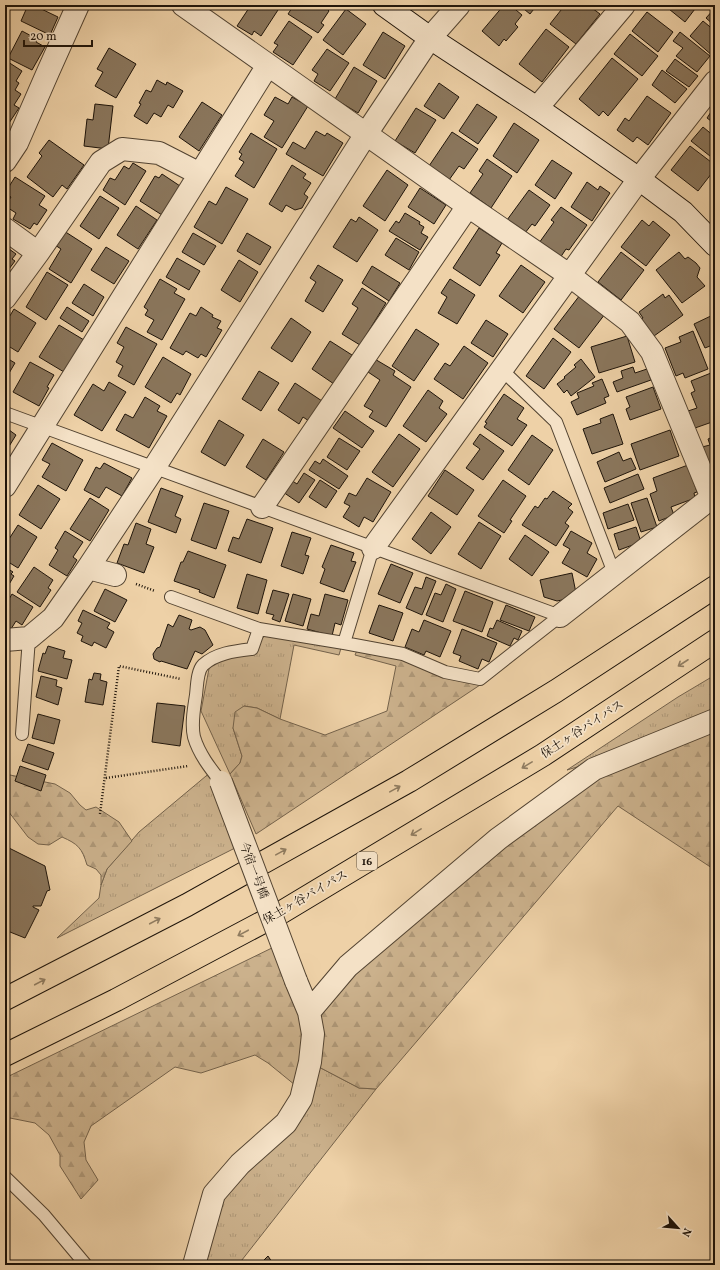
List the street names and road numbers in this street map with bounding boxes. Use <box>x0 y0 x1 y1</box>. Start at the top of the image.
street label: 保土ヶ谷バイパス <box>538 697 627 763</box>
street label: 今宿一号橋 <box>235 839 271 901</box>
road number: 16 <box>357 852 377 870</box>
street label: 保土ヶ谷バイパス <box>260 867 351 929</box>

